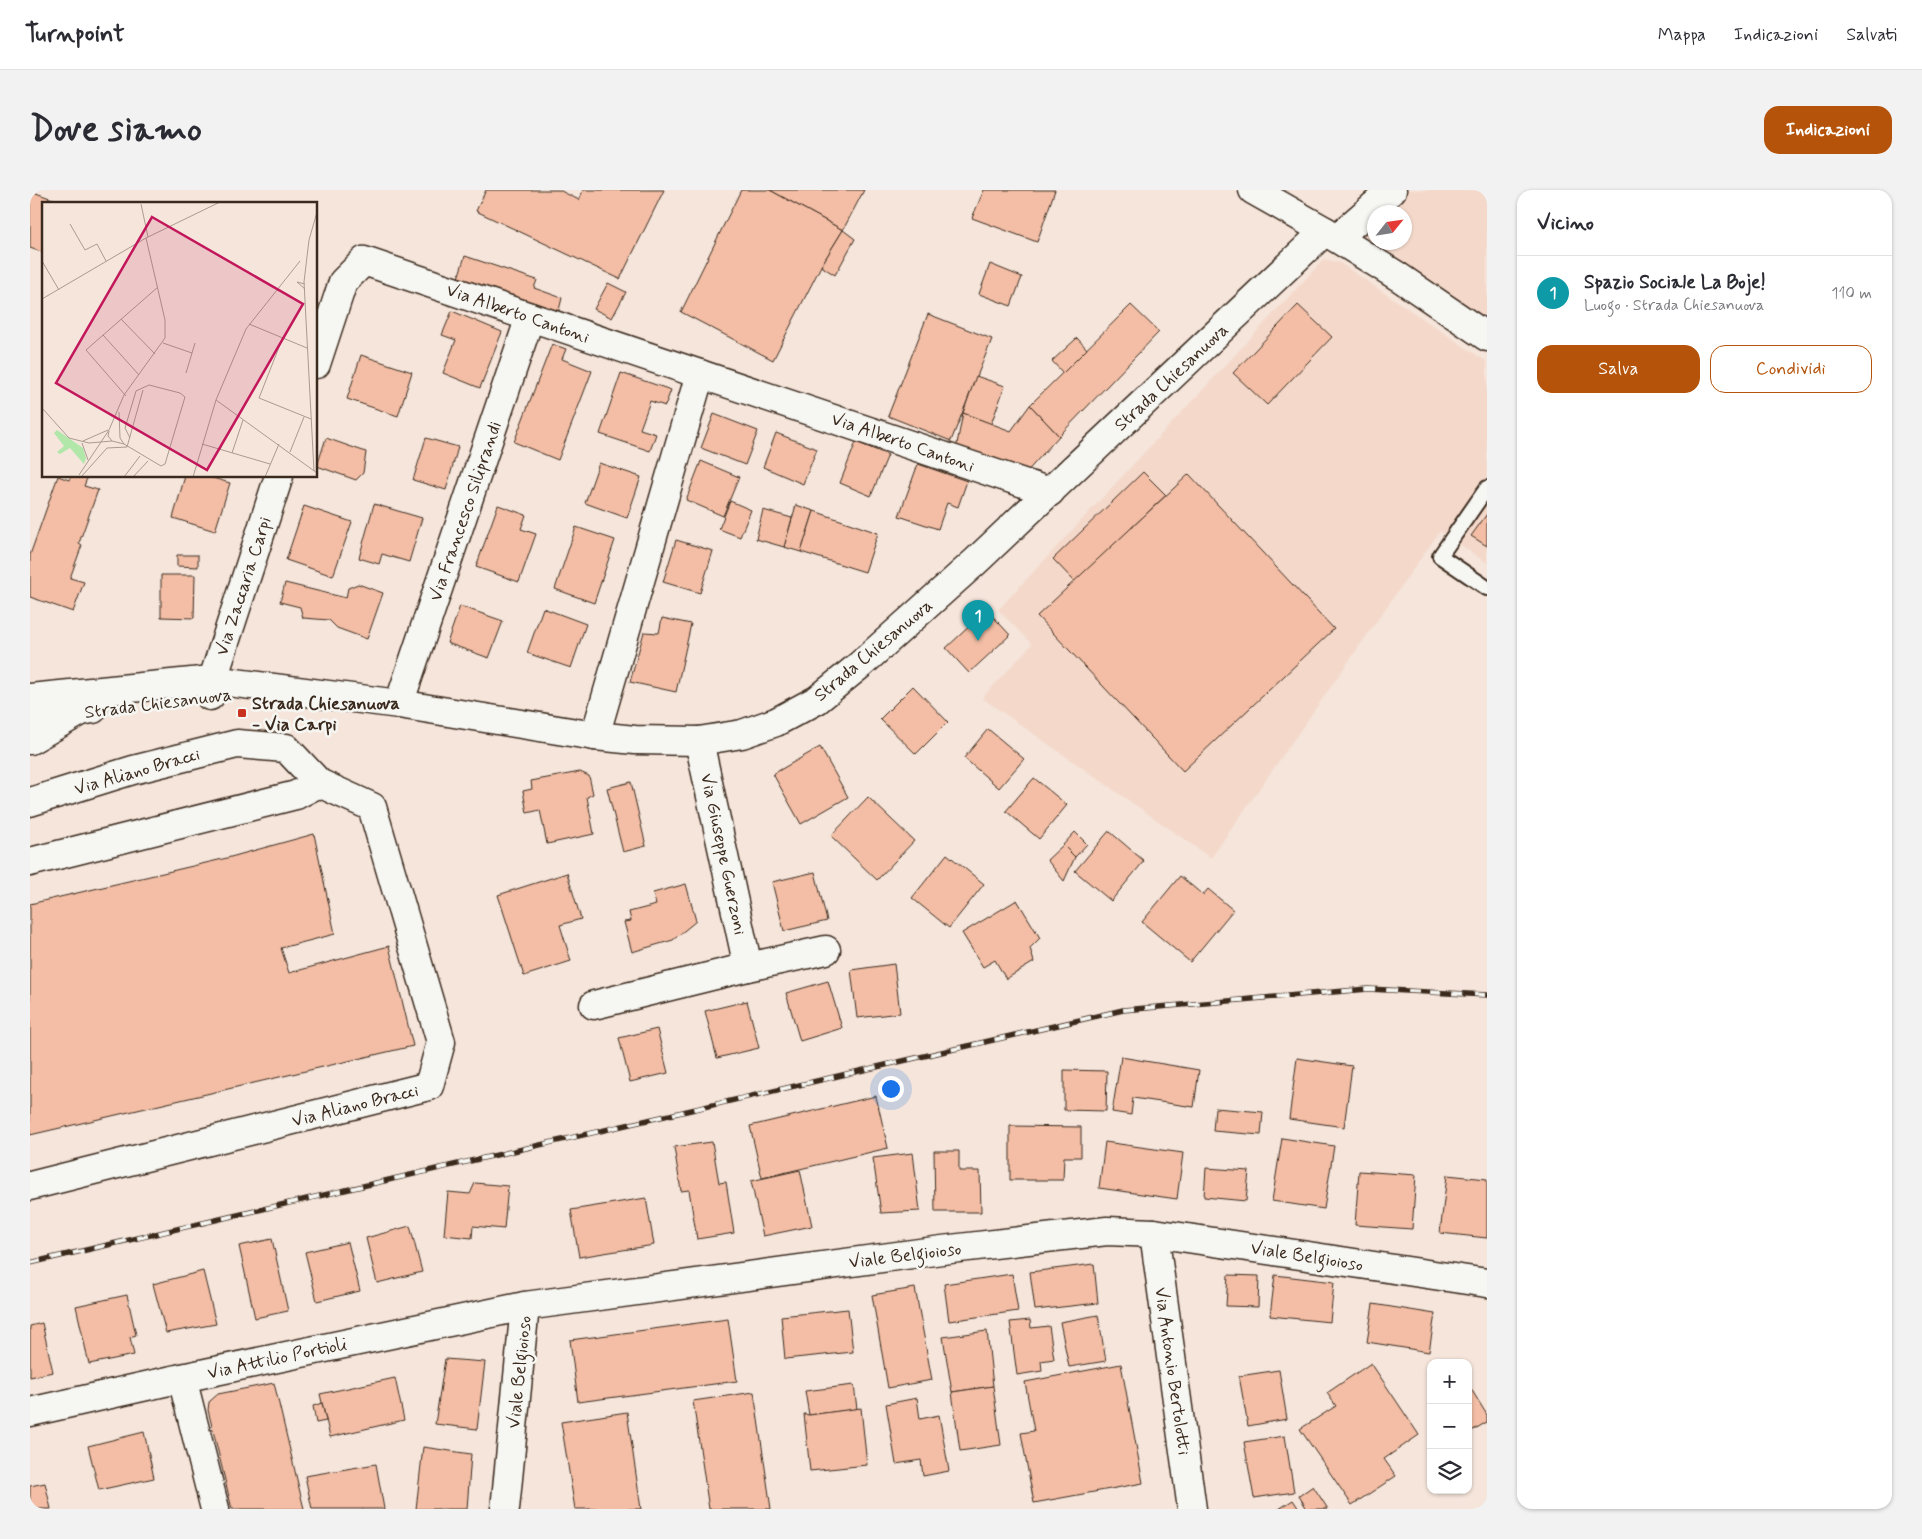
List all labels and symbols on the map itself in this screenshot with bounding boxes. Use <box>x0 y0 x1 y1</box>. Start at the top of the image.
inset map <box>42 202 318 478</box>
north arrow <box>1367 205 1412 250</box>
street label: Via Alberto Cantoni <box>443 278 592 350</box>
street label: Strada Chiesanuova <box>1109 319 1234 437</box>
street label: Via Alberto Cantoni <box>828 407 977 479</box>
street label: Via Francesco Siliprandi <box>424 418 508 604</box>
street label: Via Zaccaria Carpi <box>210 514 278 659</box>
street label: Strada Chiesanuova <box>809 594 938 707</box>
pin: 1 <box>962 600 994 641</box>
street label: Strada Chiesanuova <box>83 683 233 725</box>
place label: Strada Chiesanuova - Via Carpi <box>252 692 400 737</box>
marker: Strada Chiesanuova - Via Carpi <box>236 707 248 719</box>
street label: Via Aliano Bracci <box>72 743 203 801</box>
street label: Via Giuseppe Guerzoni <box>694 771 752 937</box>
your location <box>878 1076 904 1102</box>
street label: Via Aliano Bracci <box>289 1079 421 1133</box>
street label: Viale Belgioioso <box>1249 1236 1365 1280</box>
street label: Viale Belgioioso <box>847 1237 963 1277</box>
street label: Via Antonio Bertolotti <box>1148 1286 1196 1457</box>
street label: Viale Belgioioso <box>502 1314 540 1430</box>
street label: Via Attilio Portioli <box>205 1332 349 1385</box>

